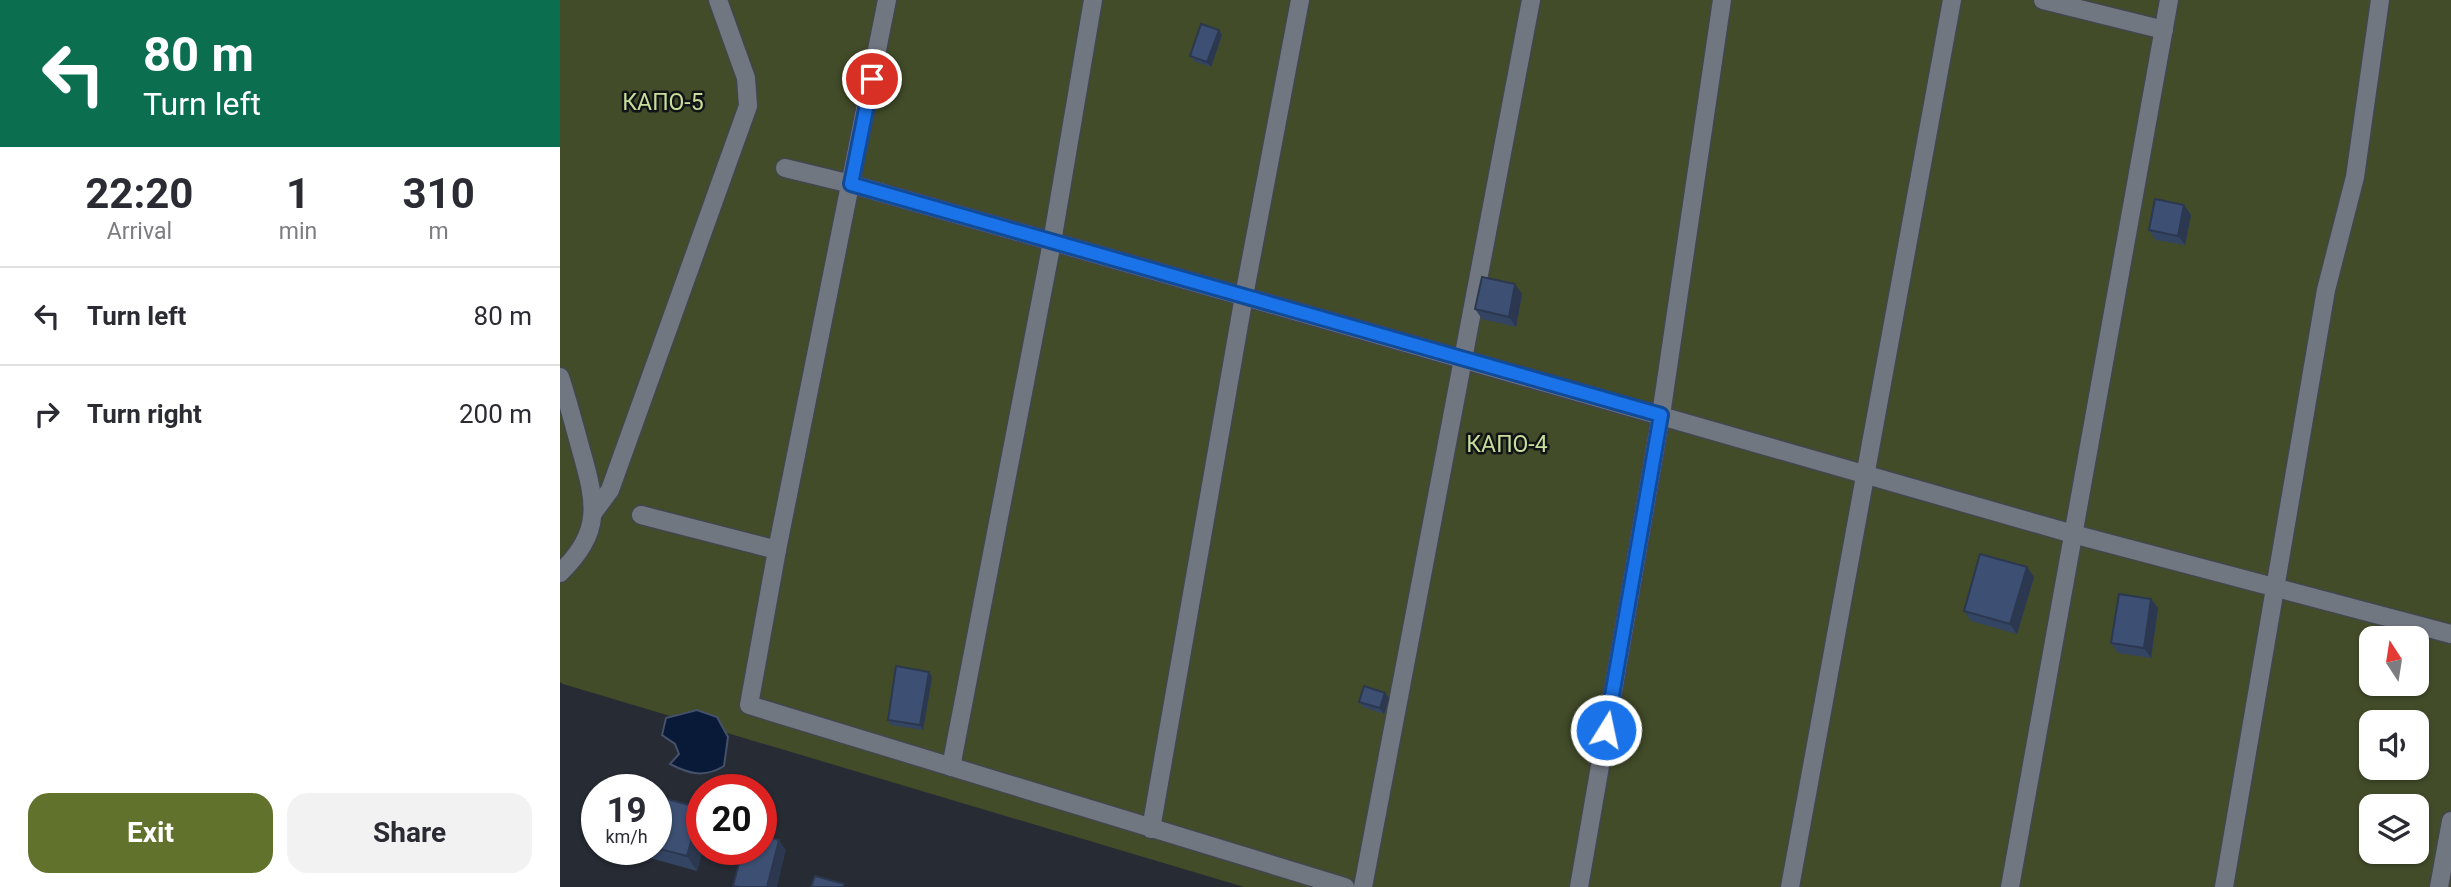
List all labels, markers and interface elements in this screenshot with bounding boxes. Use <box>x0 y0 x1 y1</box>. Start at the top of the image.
text: 80 m <box>143 26 254 83</box>
icon: left <box>28 28 119 119</box>
pin <box>842 49 902 109</box>
icon: arrive <box>853 60 891 98</box>
text: Turn left <box>143 85 261 123</box>
park label: КАПО-5 <box>622 89 704 116</box>
text: 22:20 <box>85 169 193 218</box>
text: 1 <box>286 169 310 218</box>
text: 310 <box>402 169 475 218</box>
text: Arrival <box>107 218 172 245</box>
text: min <box>279 218 317 245</box>
text: m <box>429 218 449 245</box>
icon: left <box>28 297 66 335</box>
text: Turn left <box>87 301 186 331</box>
text: 80 m <box>474 301 532 331</box>
icon: right <box>28 395 66 433</box>
text: Turn right <box>87 399 202 429</box>
text: 200 m <box>459 399 532 429</box>
park label: КАПО-4 <box>1466 431 1548 458</box>
north arrow <box>2359 626 2429 696</box>
map controls <box>2359 626 2429 864</box>
position arrow <box>1569 693 1643 767</box>
button: sound <box>2359 710 2429 780</box>
speed limit sign: 20 <box>686 774 777 865</box>
text: 19 <box>606 790 647 831</box>
button: Exit <box>28 793 273 873</box>
button: Share <box>287 793 532 873</box>
button: layers <box>2359 794 2429 864</box>
text: km/h <box>605 826 648 847</box>

